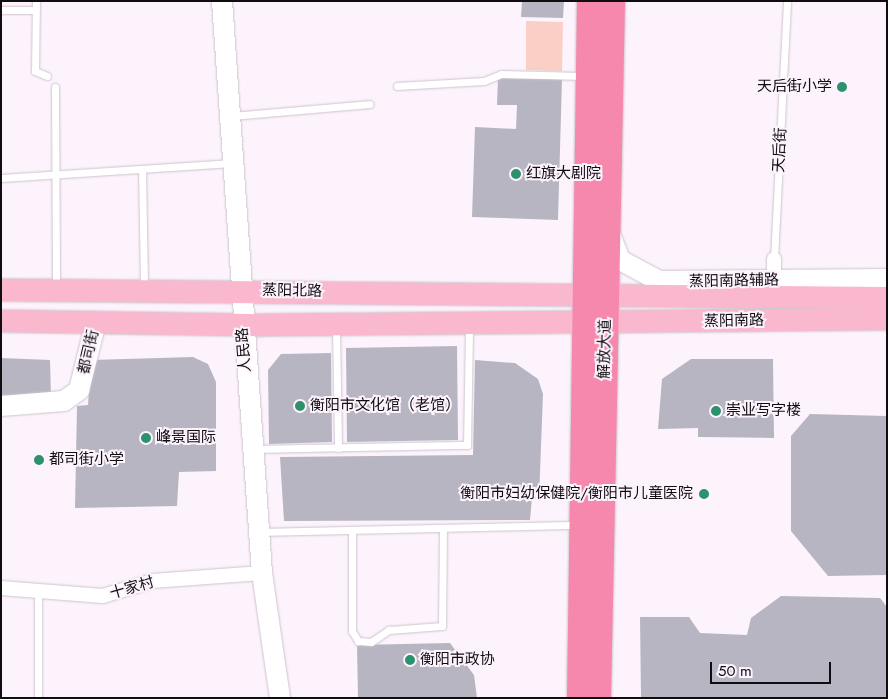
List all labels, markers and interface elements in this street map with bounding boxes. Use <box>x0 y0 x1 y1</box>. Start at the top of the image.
place label: 天后街小学 <box>757 78 832 96</box>
marker: 天后街小学 <box>836 81 848 93</box>
street label: 天后街 <box>770 127 790 173</box>
place label: 红旗大剧院 <box>526 165 601 183</box>
marker: 红旗大剧院 <box>510 168 522 180</box>
street label: 蒸阳南路辅路 <box>689 271 779 291</box>
street label: 蒸阳北路 <box>262 281 322 301</box>
street label: 蒸阳南路 <box>704 311 764 331</box>
street label: 解放大道 <box>595 319 615 379</box>
street label: 人民路 <box>233 327 255 373</box>
street label: 都司街 <box>75 328 103 376</box>
place label: 衡阳市文化馆（老馆） <box>310 397 460 415</box>
marker: 衡阳市文化馆（老馆） <box>294 400 306 412</box>
place label: 崇业写字楼 <box>726 402 801 420</box>
marker: 崇业写字楼 <box>710 405 722 417</box>
place label: 峰景国际 <box>156 429 216 447</box>
marker: 峰景国际 <box>140 432 152 444</box>
place label: 都司街小学 <box>49 451 124 469</box>
marker: 都司街小学 <box>33 454 45 466</box>
place label: 衡阳市妇幼保健院/衡阳市儿童医院 <box>460 485 693 503</box>
marker: 衡阳市妇幼保健院/衡阳市儿童医院 <box>697 487 711 501</box>
street label: 十家村 <box>108 573 156 603</box>
place label: 衡阳市政协 <box>420 651 495 669</box>
scale bar <box>713 652 834 684</box>
marker: 衡阳市政协 <box>404 654 416 666</box>
text: 50 m <box>718 660 752 682</box>

